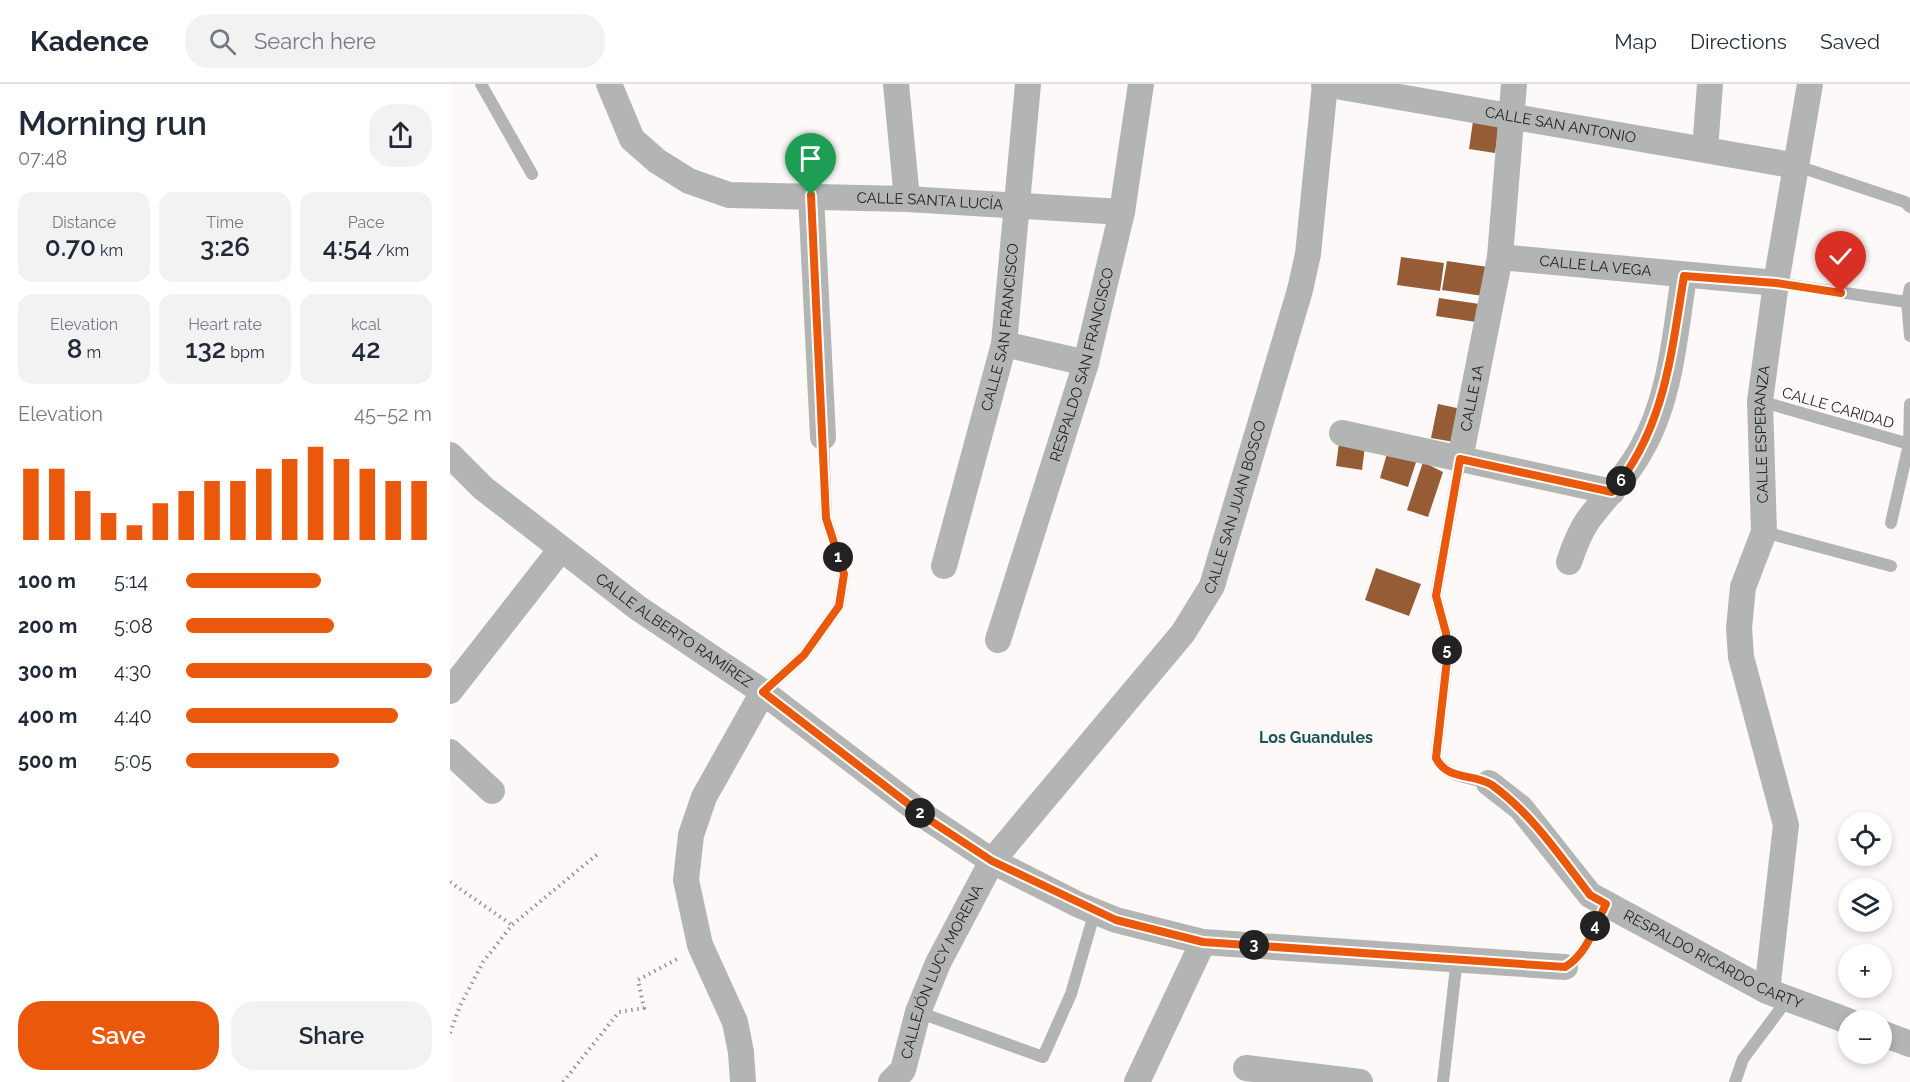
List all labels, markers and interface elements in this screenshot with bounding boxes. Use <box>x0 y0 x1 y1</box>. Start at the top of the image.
search box <box>185 14 605 68</box>
text: Kadence <box>30 25 149 58</box>
icon: search <box>206 25 239 58</box>
text: Search here <box>254 28 376 54</box>
text: Map <box>1614 29 1657 54</box>
text: Directions <box>1690 29 1787 54</box>
text: Saved <box>1820 29 1880 54</box>
street label: CALLE SAN ANTONIO <box>1483 103 1637 147</box>
text: Morning run <box>18 104 207 143</box>
button: share <box>369 104 432 167</box>
pin <box>785 133 836 195</box>
icon: arrive <box>794 142 827 175</box>
text: 07:48 <box>18 146 67 170</box>
street label: CALLE SANTA LUCÍA <box>856 189 1004 214</box>
text: Distance <box>52 213 116 232</box>
text: Time <box>206 213 244 232</box>
text: Pace <box>348 213 384 232</box>
pin <box>1815 231 1866 293</box>
text: 0.70 <box>45 232 96 262</box>
text: 3:26 <box>200 232 250 262</box>
text: 4:54 <box>323 232 372 262</box>
icon: check <box>1824 240 1857 273</box>
text: km <box>96 241 123 260</box>
text: /km <box>372 241 409 260</box>
street label: CALLE SAN FRANCISCO <box>977 242 1022 413</box>
street label: CALLE LA VEGA <box>1539 252 1652 280</box>
street label: RESPALDO SAN FRANCISCO <box>1046 266 1117 464</box>
text: Elevation <box>50 315 118 334</box>
text: Heart rate <box>188 315 262 334</box>
text: kcal <box>351 315 381 334</box>
text: 8 <box>67 334 82 364</box>
text: 132 <box>185 334 226 364</box>
text: 42 <box>352 334 380 364</box>
text: m <box>82 343 101 362</box>
text: bpm <box>226 343 265 362</box>
street label: CALLE 1A <box>1457 363 1487 433</box>
street label: CALLE ESPERANZA <box>1751 364 1774 504</box>
street label: CALLE CARIDAD <box>1780 383 1896 433</box>
text: Elevation <box>18 402 103 426</box>
text: 45–52 m <box>354 402 432 426</box>
street label: CALLE SAN JUAN BOSCO <box>1200 418 1270 598</box>
pin: 6 <box>1606 466 1636 496</box>
text: 6 <box>1616 471 1626 490</box>
pin: 1 <box>823 542 853 572</box>
text: 1 <box>834 547 842 566</box>
text: 100 m <box>18 569 76 593</box>
text: 5:14 <box>114 569 148 593</box>
street label: CALLE ALBERTO RAMÍREZ <box>592 570 756 691</box>
text: 200 m <box>18 614 77 638</box>
text: 5:08 <box>114 614 153 638</box>
pin: 5 <box>1432 635 1462 665</box>
text: 5 <box>1443 640 1451 659</box>
text: 300 m <box>18 659 77 683</box>
text: 4:30 <box>114 659 152 683</box>
text: 400 m <box>18 704 77 728</box>
text: 4:40 <box>114 704 152 728</box>
district label: Los Guandules <box>1259 728 1373 747</box>
text: 500 m <box>18 749 77 773</box>
text: 5:05 <box>114 749 152 773</box>
pin: 2 <box>905 798 935 828</box>
text: 2 <box>915 803 925 822</box>
map controls <box>1838 812 1892 1064</box>
button: locate <box>1838 812 1892 866</box>
button: layers <box>1838 878 1892 932</box>
street label: CALLEJÓN LUCY MORENA <box>897 881 987 1061</box>
street label: RESPALDO RICARDO CARTY <box>1620 906 1806 1013</box>
pin: 4 <box>1580 911 1610 941</box>
text: 4 <box>1590 916 1600 935</box>
pin: 3 <box>1239 930 1269 960</box>
text: 3 <box>1250 935 1258 954</box>
button: + <box>1838 944 1892 998</box>
button: Save <box>18 1001 219 1070</box>
button: Share <box>231 1001 432 1070</box>
button: − <box>1838 1010 1892 1064</box>

